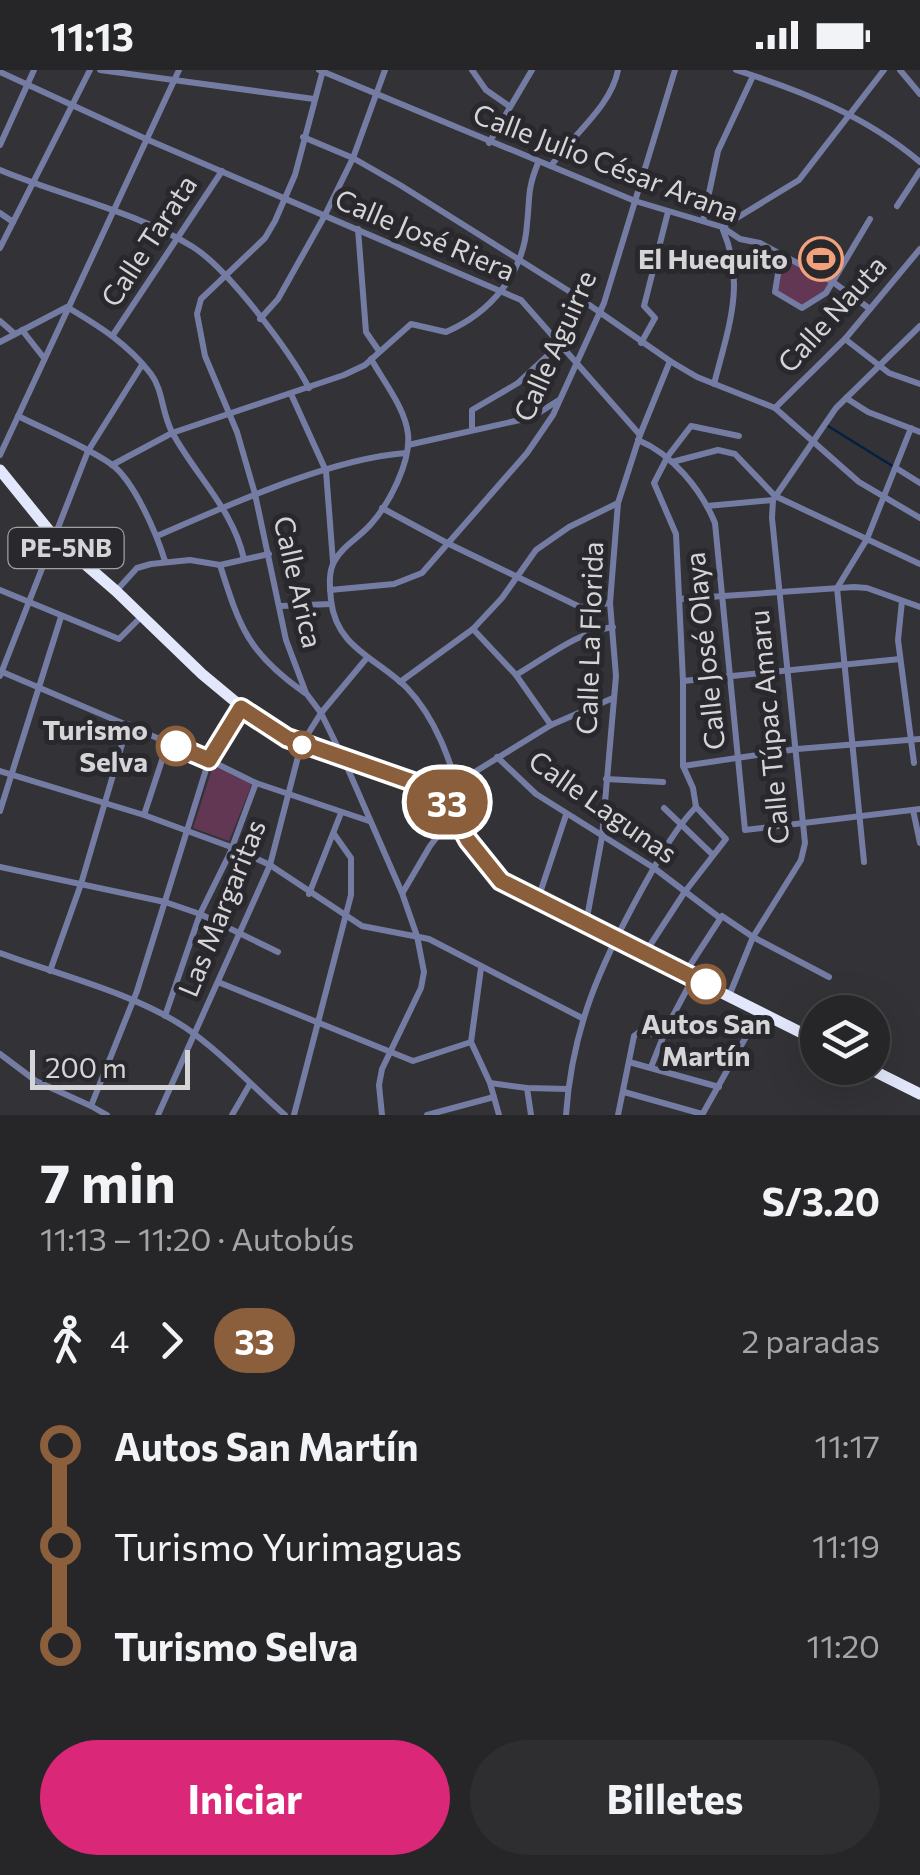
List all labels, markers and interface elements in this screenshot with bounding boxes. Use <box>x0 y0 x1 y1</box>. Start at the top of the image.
text: 11:13 <box>50 12 134 59</box>
street label: Calle Julio César Arana <box>469 96 744 228</box>
street label: Calle Tarata <box>93 168 203 313</box>
street label: Calle José Riera <box>330 181 520 287</box>
sports icon: El Huequito <box>798 236 844 282</box>
place label: El Huequito <box>638 241 788 275</box>
street label: Calle Nauta <box>770 248 893 379</box>
street label: Calle Aguirre <box>506 265 602 426</box>
street label: Calle Arica <box>267 512 331 651</box>
road number: PE-5NB <box>8 528 124 568</box>
street label: Calle La Florida <box>569 541 609 735</box>
street label: Calle José Olaya <box>677 550 731 752</box>
street label: Calle Túpac Amaru <box>741 609 795 846</box>
place label: Turismo Selva <box>42 712 148 778</box>
marker: Turismo Selva <box>157 727 195 765</box>
unlabelled marker <box>289 732 315 758</box>
street label: Calle Lagunas <box>523 743 684 870</box>
line badge: 33 <box>402 770 492 834</box>
text: 33 <box>427 781 467 824</box>
street label: Las Margaritas <box>170 814 272 1001</box>
marker: Autos San Martín <box>687 965 725 1003</box>
map controls <box>800 995 890 1085</box>
button: layers <box>800 995 890 1085</box>
place label: Autos San Martín <box>641 1006 771 1072</box>
scale bar <box>30 1045 190 1090</box>
text: 200 m <box>45 1050 127 1084</box>
text: 7 min <box>40 1147 176 1214</box>
text: S/3.20 <box>762 1177 880 1224</box>
text: 11:13 – 11:20 · Autobús <box>40 1218 354 1258</box>
icon: walk <box>40 1313 95 1368</box>
icon: forward <box>144 1313 199 1368</box>
text: 33 <box>234 1319 275 1362</box>
text: 4 <box>110 1320 129 1360</box>
text: 2 paradas <box>741 1320 880 1360</box>
text: Autos San Martín <box>114 1422 418 1469</box>
text: 11:17 <box>815 1425 880 1465</box>
text: Turismo Yurimaguas <box>114 1522 462 1569</box>
text: 11:19 <box>812 1525 880 1565</box>
text: Turismo Selva <box>114 1622 358 1669</box>
text: 11:20 <box>807 1625 880 1665</box>
button: Iniciar <box>40 1740 450 1855</box>
button: Billetes <box>470 1740 880 1855</box>

